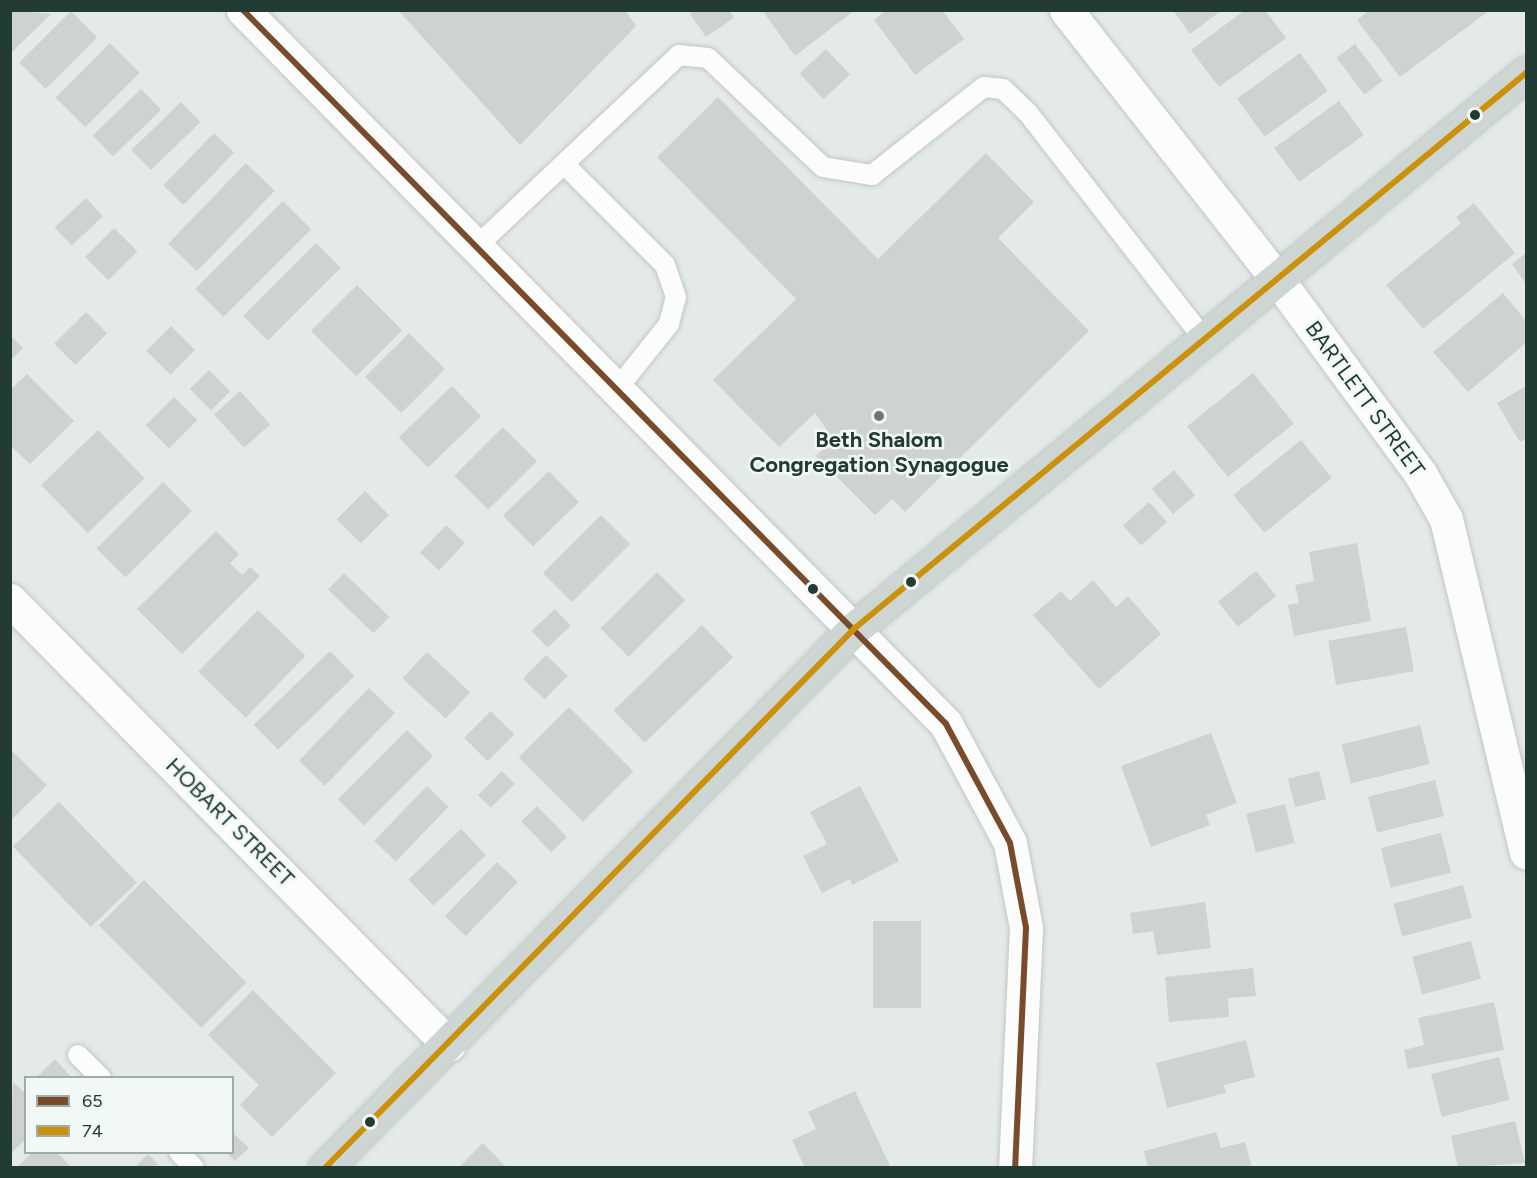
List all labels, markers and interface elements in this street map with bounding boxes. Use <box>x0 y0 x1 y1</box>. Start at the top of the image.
unlabelled marker <box>1469 109 1481 121</box>
street label: BARTLETT STREET <box>1300 316 1430 482</box>
marker: Beth Shalom Congregation Synagogue <box>872 409 886 423</box>
place label: Beth Shalom Congregation Synagogue <box>749 426 1009 478</box>
unlabelled marker <box>905 576 917 588</box>
unlabelled marker <box>807 583 819 595</box>
street label: HOBART STREET <box>160 752 300 892</box>
legend <box>24 1076 234 1154</box>
text: 65 <box>82 1090 103 1112</box>
unlabelled marker <box>364 1116 376 1128</box>
text: 74 <box>82 1120 103 1142</box>

